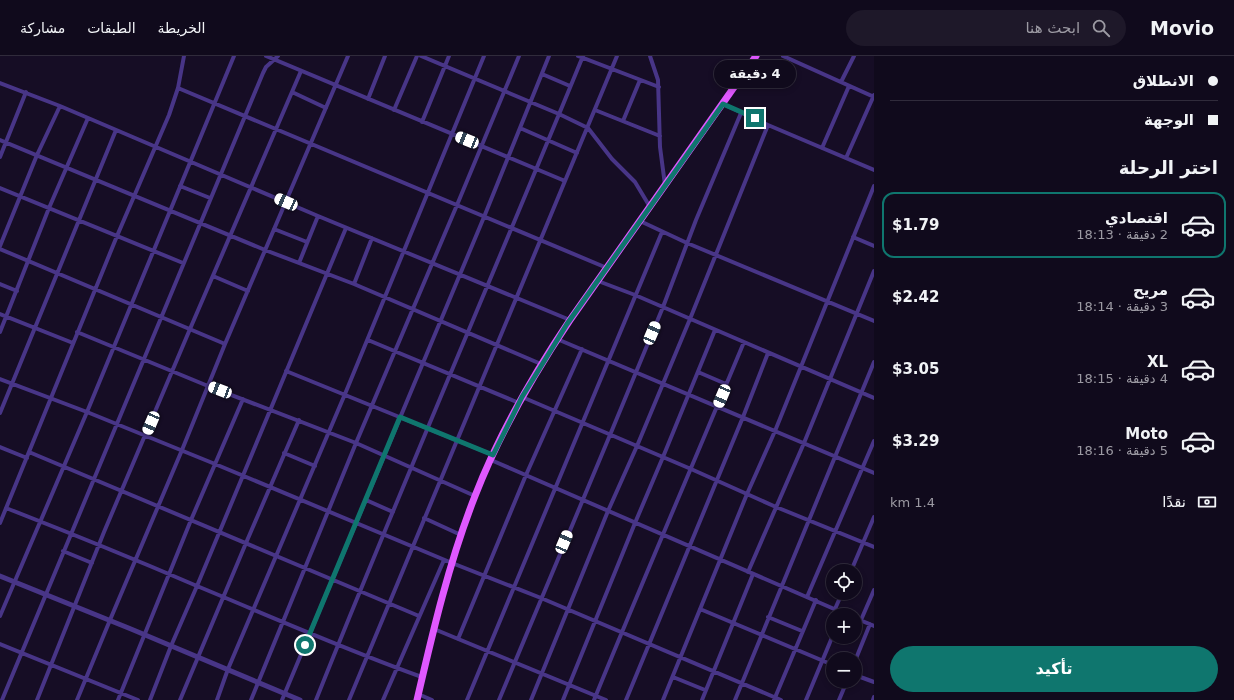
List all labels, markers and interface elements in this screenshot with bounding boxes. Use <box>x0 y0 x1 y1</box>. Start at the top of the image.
search box <box>846 10 1126 46</box>
icon: search <box>1090 17 1112 39</box>
text: Movio <box>1150 17 1214 39</box>
text: ابحث هنا <box>1026 19 1080 37</box>
text: مشاركة <box>20 20 65 36</box>
text: الطبقات <box>87 20 136 36</box>
text: الخريطة <box>158 20 205 36</box>
callout: 4 دقيقة <box>714 60 796 88</box>
text: 4 دقيقة <box>729 66 781 81</box>
text: الانطلاق <box>1133 72 1194 90</box>
route end <box>746 109 764 127</box>
text: الوجهة <box>1144 111 1194 129</box>
car <box>454 130 480 150</box>
text: اختر الرحلة <box>1119 157 1218 178</box>
car <box>273 192 299 212</box>
icon: car <box>1180 207 1216 243</box>
text: اقتصادي <box>1105 209 1168 227</box>
text: $1.79 <box>892 216 939 234</box>
text: 2 دقيقة · 18:13 <box>1076 227 1168 242</box>
icon: car <box>1180 279 1216 315</box>
text: مريح <box>1133 281 1168 299</box>
text: $2.42 <box>892 288 939 306</box>
text: 3 دقيقة · 18:14 <box>1076 299 1168 314</box>
car <box>642 320 662 346</box>
icon: car <box>1180 351 1216 387</box>
text: XL <box>1147 353 1168 371</box>
text: $3.05 <box>892 360 939 378</box>
text: 4 دقيقة · 18:15 <box>1076 371 1168 386</box>
car <box>207 380 233 400</box>
car <box>712 383 732 409</box>
car <box>141 410 161 436</box>
icon: car <box>1180 423 1216 459</box>
text: Moto <box>1125 425 1168 443</box>
text: $3.29 <box>892 432 939 450</box>
text: 5 دقيقة · 18:16 <box>1076 443 1168 458</box>
icon: cash <box>1196 491 1218 513</box>
text: نقدًا <box>1162 493 1186 511</box>
text: 1.4 km <box>890 495 935 510</box>
car <box>554 529 574 555</box>
map controls <box>826 564 862 688</box>
button: locate <box>826 564 862 600</box>
button: + <box>826 608 862 644</box>
route start <box>296 636 314 654</box>
button: تأكيد <box>890 646 1218 692</box>
button: − <box>826 652 862 688</box>

